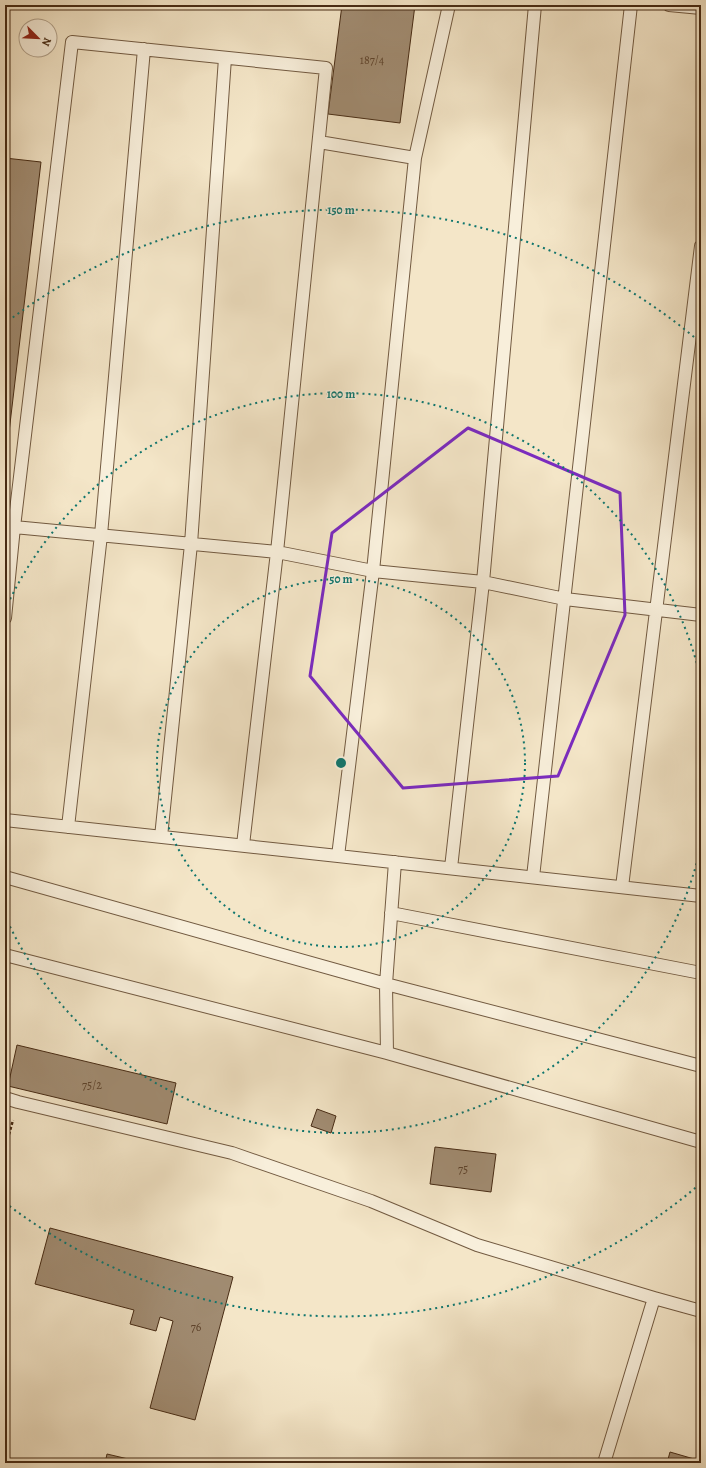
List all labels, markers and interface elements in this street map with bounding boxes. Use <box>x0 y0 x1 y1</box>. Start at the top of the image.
north arrow <box>18 18 58 58</box>
text: N <box>38 35 55 49</box>
house number: 187/4 <box>360 52 385 68</box>
text: 150 m <box>327 202 355 218</box>
text: 100 m <box>327 386 355 402</box>
text: 50 m <box>329 571 353 587</box>
centre of rings <box>334 756 348 770</box>
house number: 75/2 <box>82 1077 102 1093</box>
house number: 75 <box>458 1161 468 1177</box>
house number: 76 <box>191 1319 202 1335</box>

